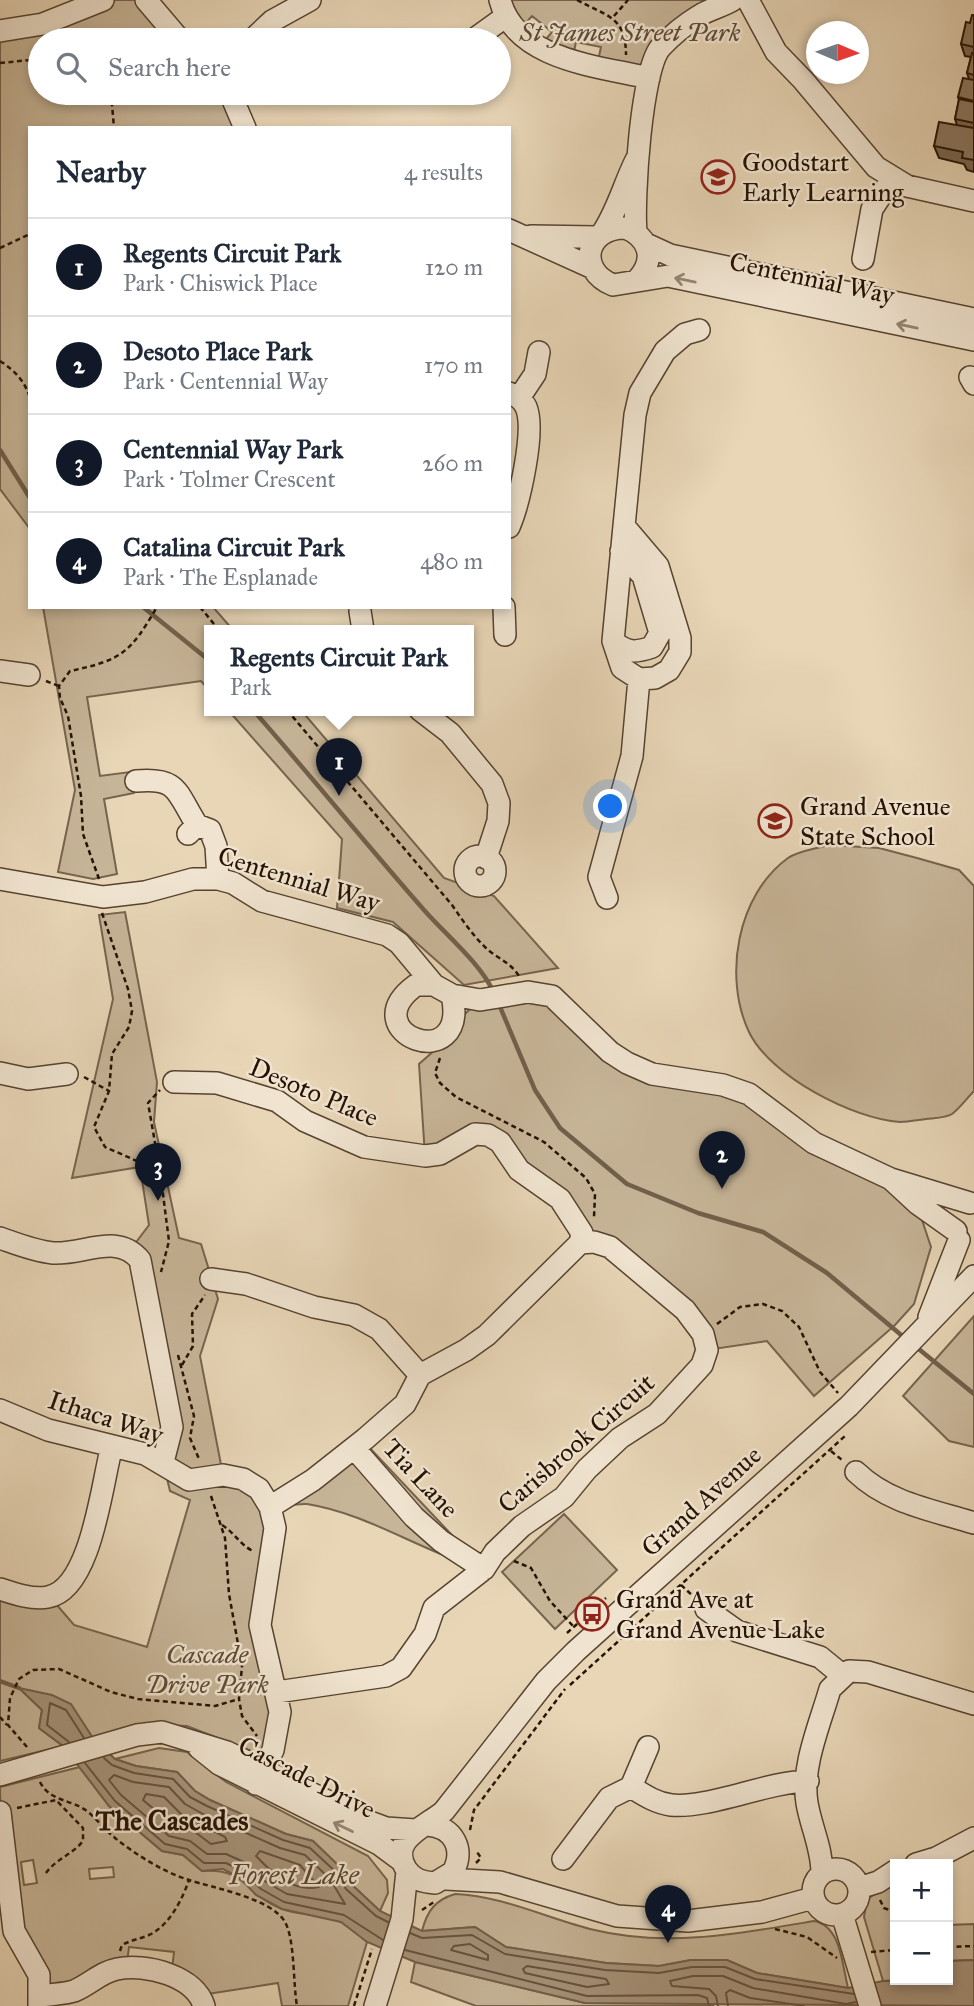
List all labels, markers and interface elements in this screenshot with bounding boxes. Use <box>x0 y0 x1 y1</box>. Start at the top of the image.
park label: St James Street Park <box>519 16 741 48</box>
north arrow <box>806 21 869 84</box>
search box <box>28 28 511 105</box>
icon: search <box>52 48 90 86</box>
text: Search here <box>108 51 231 83</box>
place label: Goodstart Early Learning <box>742 146 905 208</box>
text: Nearby <box>56 154 146 190</box>
text: 4 results <box>404 158 483 186</box>
school or university icon: Goodstart Early Learning <box>699 158 737 196</box>
text: Regents Circuit Park <box>123 237 341 269</box>
street label: Centennial Way <box>727 245 898 311</box>
text: 1 <box>74 253 84 281</box>
text: 120 m <box>425 253 483 281</box>
text: Park · Chiswick Place <box>123 269 318 297</box>
one-way arrow <box>674 272 697 286</box>
one-way arrow <box>896 319 919 333</box>
text: Desoto Place Park <box>123 335 313 367</box>
text: 2 <box>73 351 85 379</box>
text: 170 m <box>424 351 483 379</box>
text: Park · Centennial Way <box>123 367 328 395</box>
text: Centennial Way Park <box>123 433 343 465</box>
text: 3 <box>74 449 84 477</box>
text: 260 m <box>422 449 483 477</box>
text: Park · Tolmer Crescent <box>123 465 336 493</box>
text: Catalina Circuit Park <box>123 531 345 563</box>
text: 4 <box>73 547 85 575</box>
text: 480 m <box>420 547 483 575</box>
text: Park · The Esplanade <box>123 563 318 591</box>
popup <box>204 625 474 716</box>
text: Regents Circuit Park <box>230 641 448 673</box>
text: Park <box>230 673 271 701</box>
pin: 1 <box>316 738 362 796</box>
your location <box>593 789 627 823</box>
place label: Grand Avenue State School <box>800 790 951 852</box>
school or university icon: Grand Avenue State School <box>756 802 794 840</box>
street label: Centennial Way <box>214 839 385 919</box>
street label: Desoto Place <box>245 1051 383 1134</box>
pin: 2 <box>699 1131 745 1189</box>
pin: 3 <box>135 1143 181 1201</box>
street label: Carisbrook Circuit <box>491 1366 661 1520</box>
street label: Ithaca Way <box>44 1383 168 1451</box>
street label: Tia Lane <box>376 1432 466 1524</box>
street label: Grand Avenue <box>634 1439 768 1563</box>
place label: Grand Ave at Grand Avenue Lake <box>616 1583 825 1645</box>
bus stop icon: Grand Ave at Grand Avenue Lake <box>573 1595 611 1633</box>
park label: Cascade Drive Park <box>145 1638 269 1700</box>
street label: Cascade Drive <box>233 1729 381 1825</box>
district label: The Cascades <box>95 1803 249 1838</box>
one-way arrow <box>333 1819 354 1833</box>
water label: Forest Lake <box>228 1857 359 1892</box>
map controls <box>890 1859 953 1985</box>
button: + <box>890 1859 953 1922</box>
pin: 4 <box>645 1885 691 1943</box>
button: − <box>890 1922 953 1985</box>

